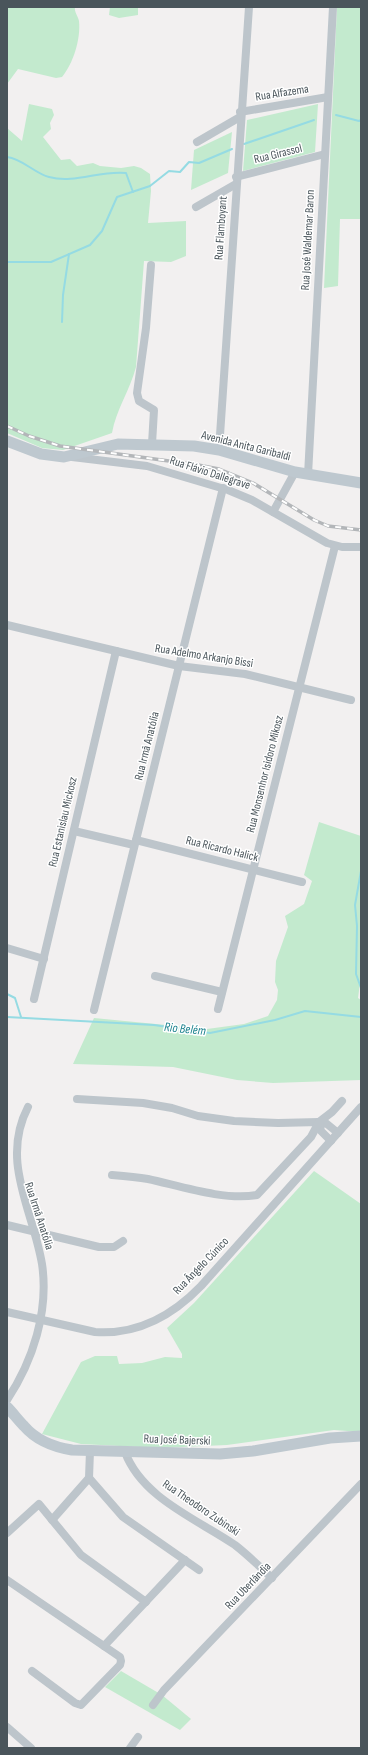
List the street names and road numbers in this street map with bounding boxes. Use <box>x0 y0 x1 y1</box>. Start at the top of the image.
street label: Rua Alfazema <box>254 81 310 105</box>
street label: Rua Girassol <box>252 141 304 167</box>
street label: Rua José Waldemar Baron <box>298 189 318 291</box>
street label: Rua Flamboyant <box>211 195 231 260</box>
street label: Avenida Anita Garibaldi <box>199 427 292 464</box>
street label: Rua Flávio Dallegrave <box>168 453 252 493</box>
street label: Rua Adelmo Arkanjo Bissi <box>154 641 254 671</box>
street label: Rua Irmã Anatólia <box>131 710 163 782</box>
street label: Rua Monsenhor Isidoro Mikosz <box>243 713 287 834</box>
street label: Rua Estanislau Mickosz <box>45 775 81 869</box>
street label: Rua Ricardo Halick <box>184 833 260 865</box>
street label: Rua Irmã Anatólia <box>21 1180 57 1252</box>
street label: Rua Ângelo Cúnico <box>170 1234 232 1298</box>
street label: Rua José Bajerski <box>143 1431 211 1449</box>
street label: Rua Theodoro Zubinski <box>159 1477 243 1539</box>
street label: Rua Uberlândia <box>222 1559 275 1613</box>

